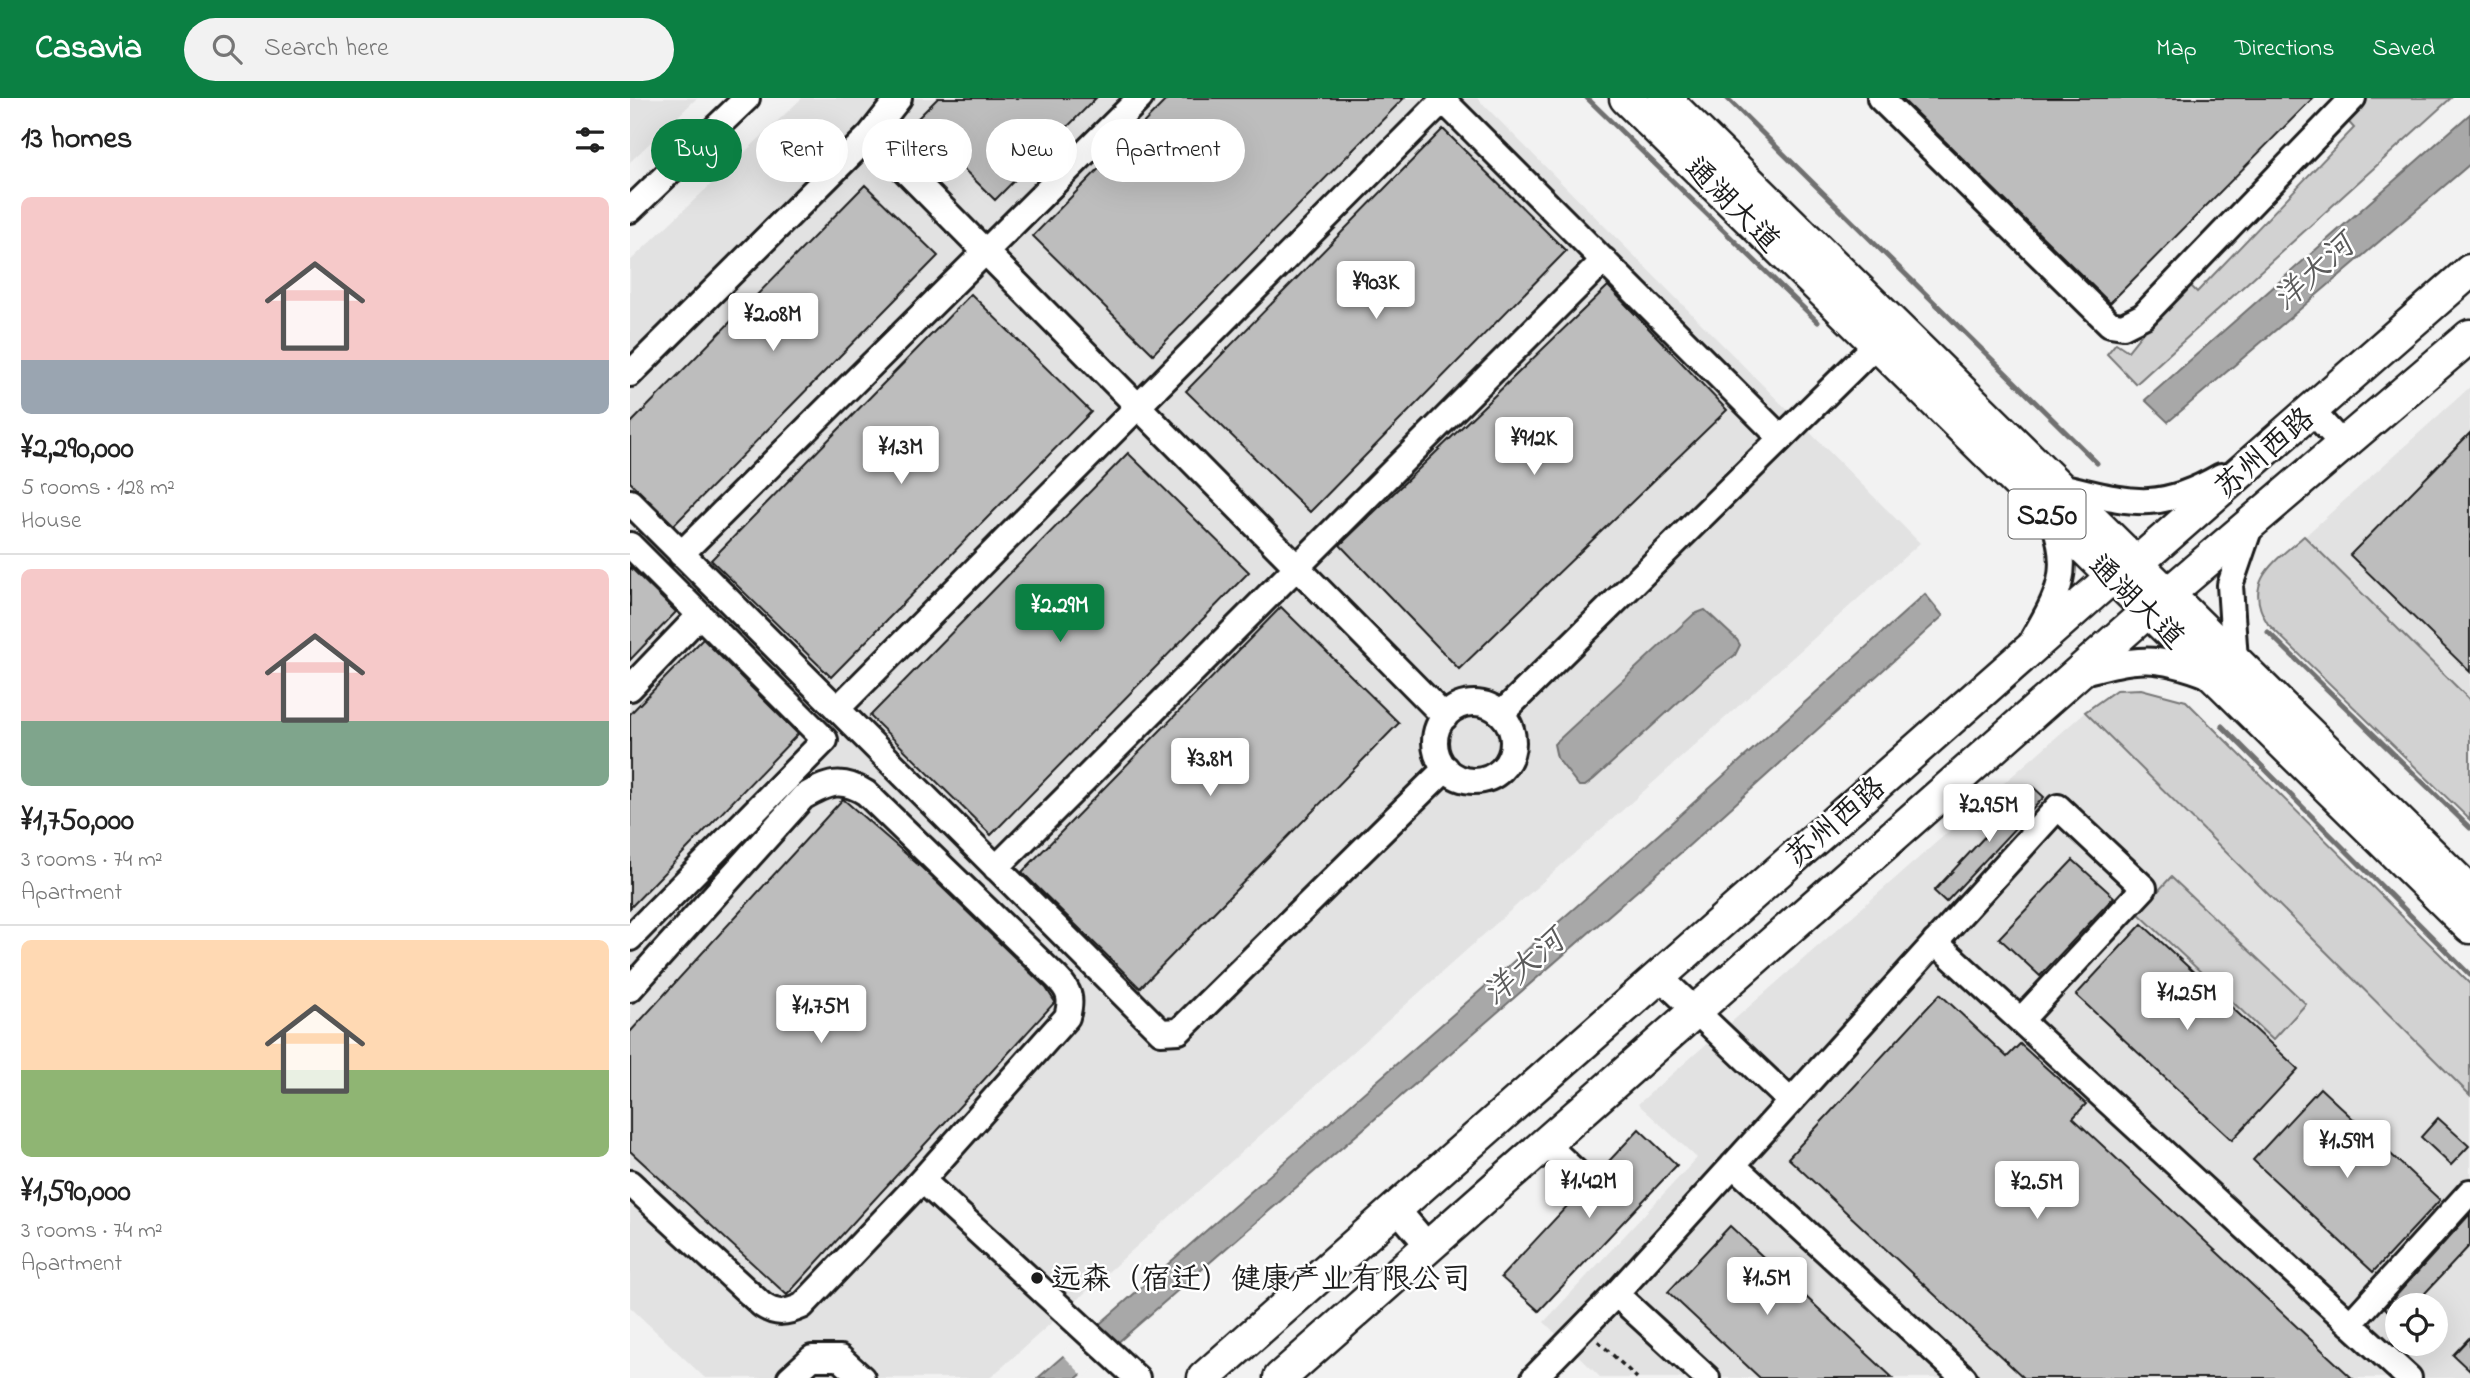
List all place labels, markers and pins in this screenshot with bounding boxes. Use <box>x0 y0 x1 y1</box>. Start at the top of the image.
pin: ¥903K <box>1327 262 1425 321</box>
pin: ¥2.08M <box>716 294 830 353</box>
pin: ¥912K <box>1485 418 1583 477</box>
pin: ¥1.3M <box>852 426 950 486</box>
pin: ¥2.29M <box>1003 584 1117 644</box>
pin: ¥3.8M <box>1161 738 1259 798</box>
pin: ¥2.95M <box>1932 784 2046 844</box>
pin: ¥1.25M <box>2130 972 2244 1032</box>
pin: ¥1.75M <box>764 986 878 1045</box>
pin: ¥1.59M <box>2290 1121 2404 1180</box>
pin: ¥1.42M <box>1532 1160 1646 1220</box>
pin: ¥2.5M <box>1988 1162 2086 1221</box>
pin: ¥1.5M <box>1718 1258 1816 1317</box>
place label: 远森（宿迁）健康产业有限公司 <box>1051 1259 1471 1303</box>
marker: 远森（宿迁）健康产业有限公司 <box>1029 1270 1045 1286</box>

